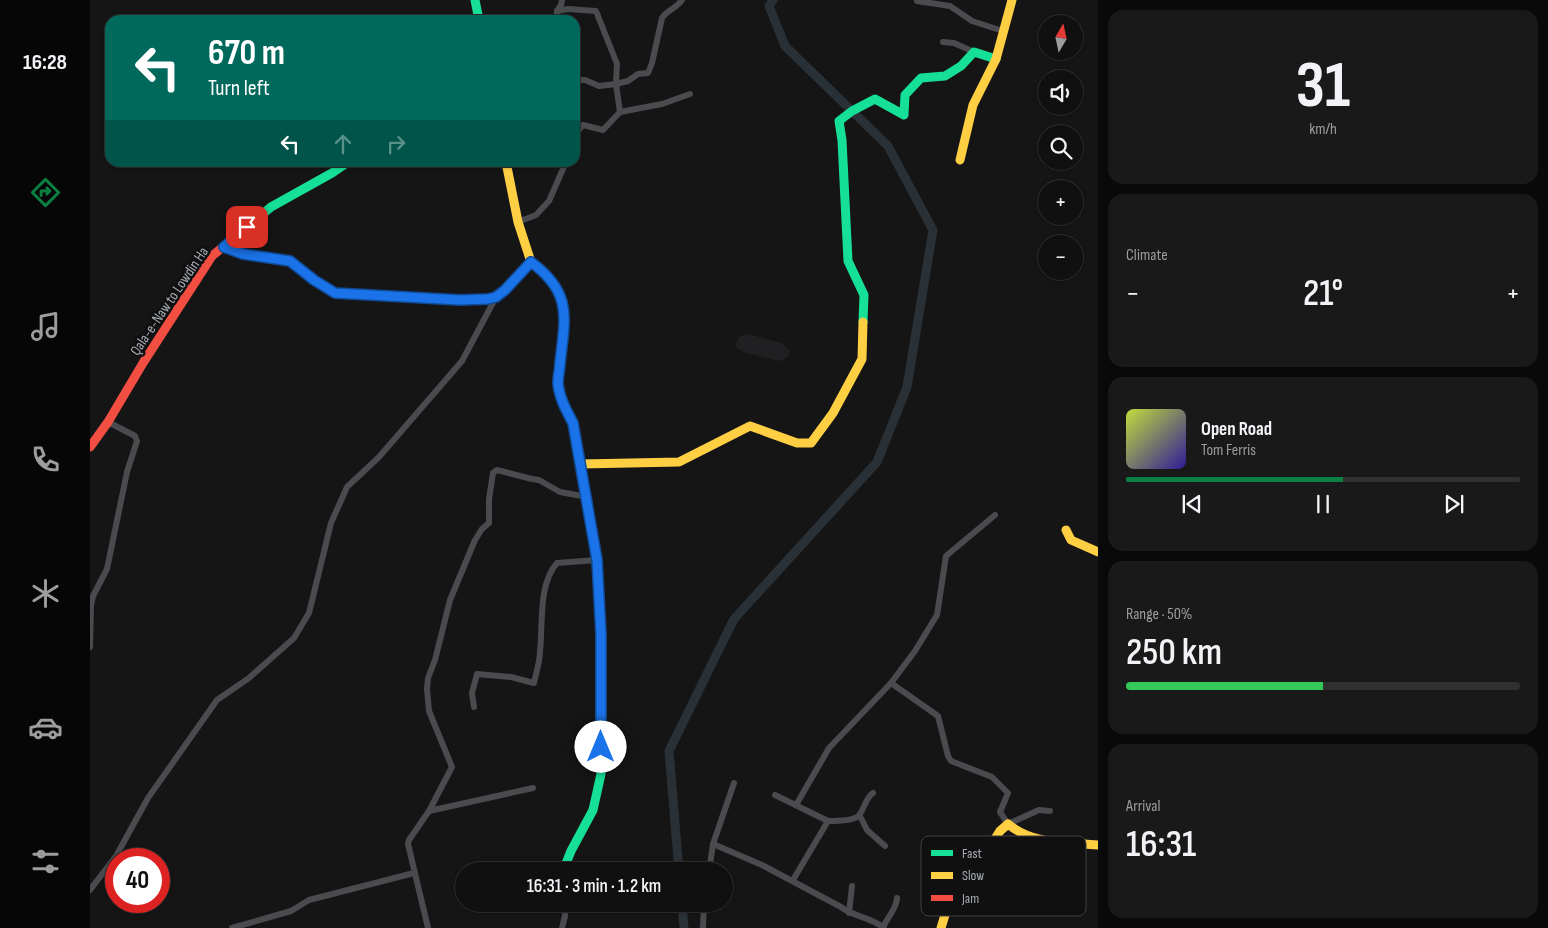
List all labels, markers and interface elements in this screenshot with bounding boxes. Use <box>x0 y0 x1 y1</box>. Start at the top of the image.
north arrow <box>1038 15 1082 60</box>
map controls <box>1038 15 1083 280</box>
text: 670 m <box>208 32 285 75</box>
icon: left <box>125 35 190 100</box>
text: 31 <box>1296 48 1350 126</box>
text: 16:28 <box>23 49 67 76</box>
button: sound <box>1038 70 1083 115</box>
text: Turn left <box>208 75 270 102</box>
text: km/h <box>1309 120 1337 139</box>
button: search <box>1038 125 1083 170</box>
icon: left <box>276 130 304 158</box>
icon: ahead <box>329 130 357 158</box>
icon: right <box>382 130 410 158</box>
icon: directions <box>28 175 63 210</box>
button: + <box>1038 180 1083 225</box>
pin <box>226 206 268 248</box>
icon: arrive <box>233 213 261 241</box>
button: − <box>1038 235 1083 280</box>
street label: Qala-e-Naw to Lowdin Ha <box>126 243 213 359</box>
text: Climate <box>1126 246 1168 265</box>
text: 21° <box>1303 271 1343 316</box>
text: − <box>1126 277 1140 310</box>
text: + <box>1506 277 1520 310</box>
icon: music <box>28 309 63 344</box>
text: Open Road <box>1201 418 1272 441</box>
text: Tom Ferris <box>1201 441 1256 460</box>
icon: phone <box>28 442 63 477</box>
icon: previous <box>1178 490 1206 518</box>
icon: pause <box>1309 490 1337 518</box>
icon: next <box>1440 490 1468 518</box>
icon: climate <box>28 576 63 611</box>
text: Range · 50% <box>1126 605 1192 624</box>
text: 250 km <box>1126 630 1222 675</box>
icon: car <box>28 710 63 745</box>
position arrow <box>574 720 626 772</box>
text: Arrival <box>1126 797 1160 816</box>
text: 16:31 <box>1126 822 1196 867</box>
legend <box>921 836 1086 916</box>
icon: filters <box>28 844 63 879</box>
text: Fast <box>962 845 982 862</box>
speed limit sign: 40 <box>105 848 170 913</box>
text: Slow <box>962 867 984 884</box>
text: 16:31 · 3 min · 1.2 km <box>527 875 661 898</box>
text: Jam <box>961 890 979 907</box>

